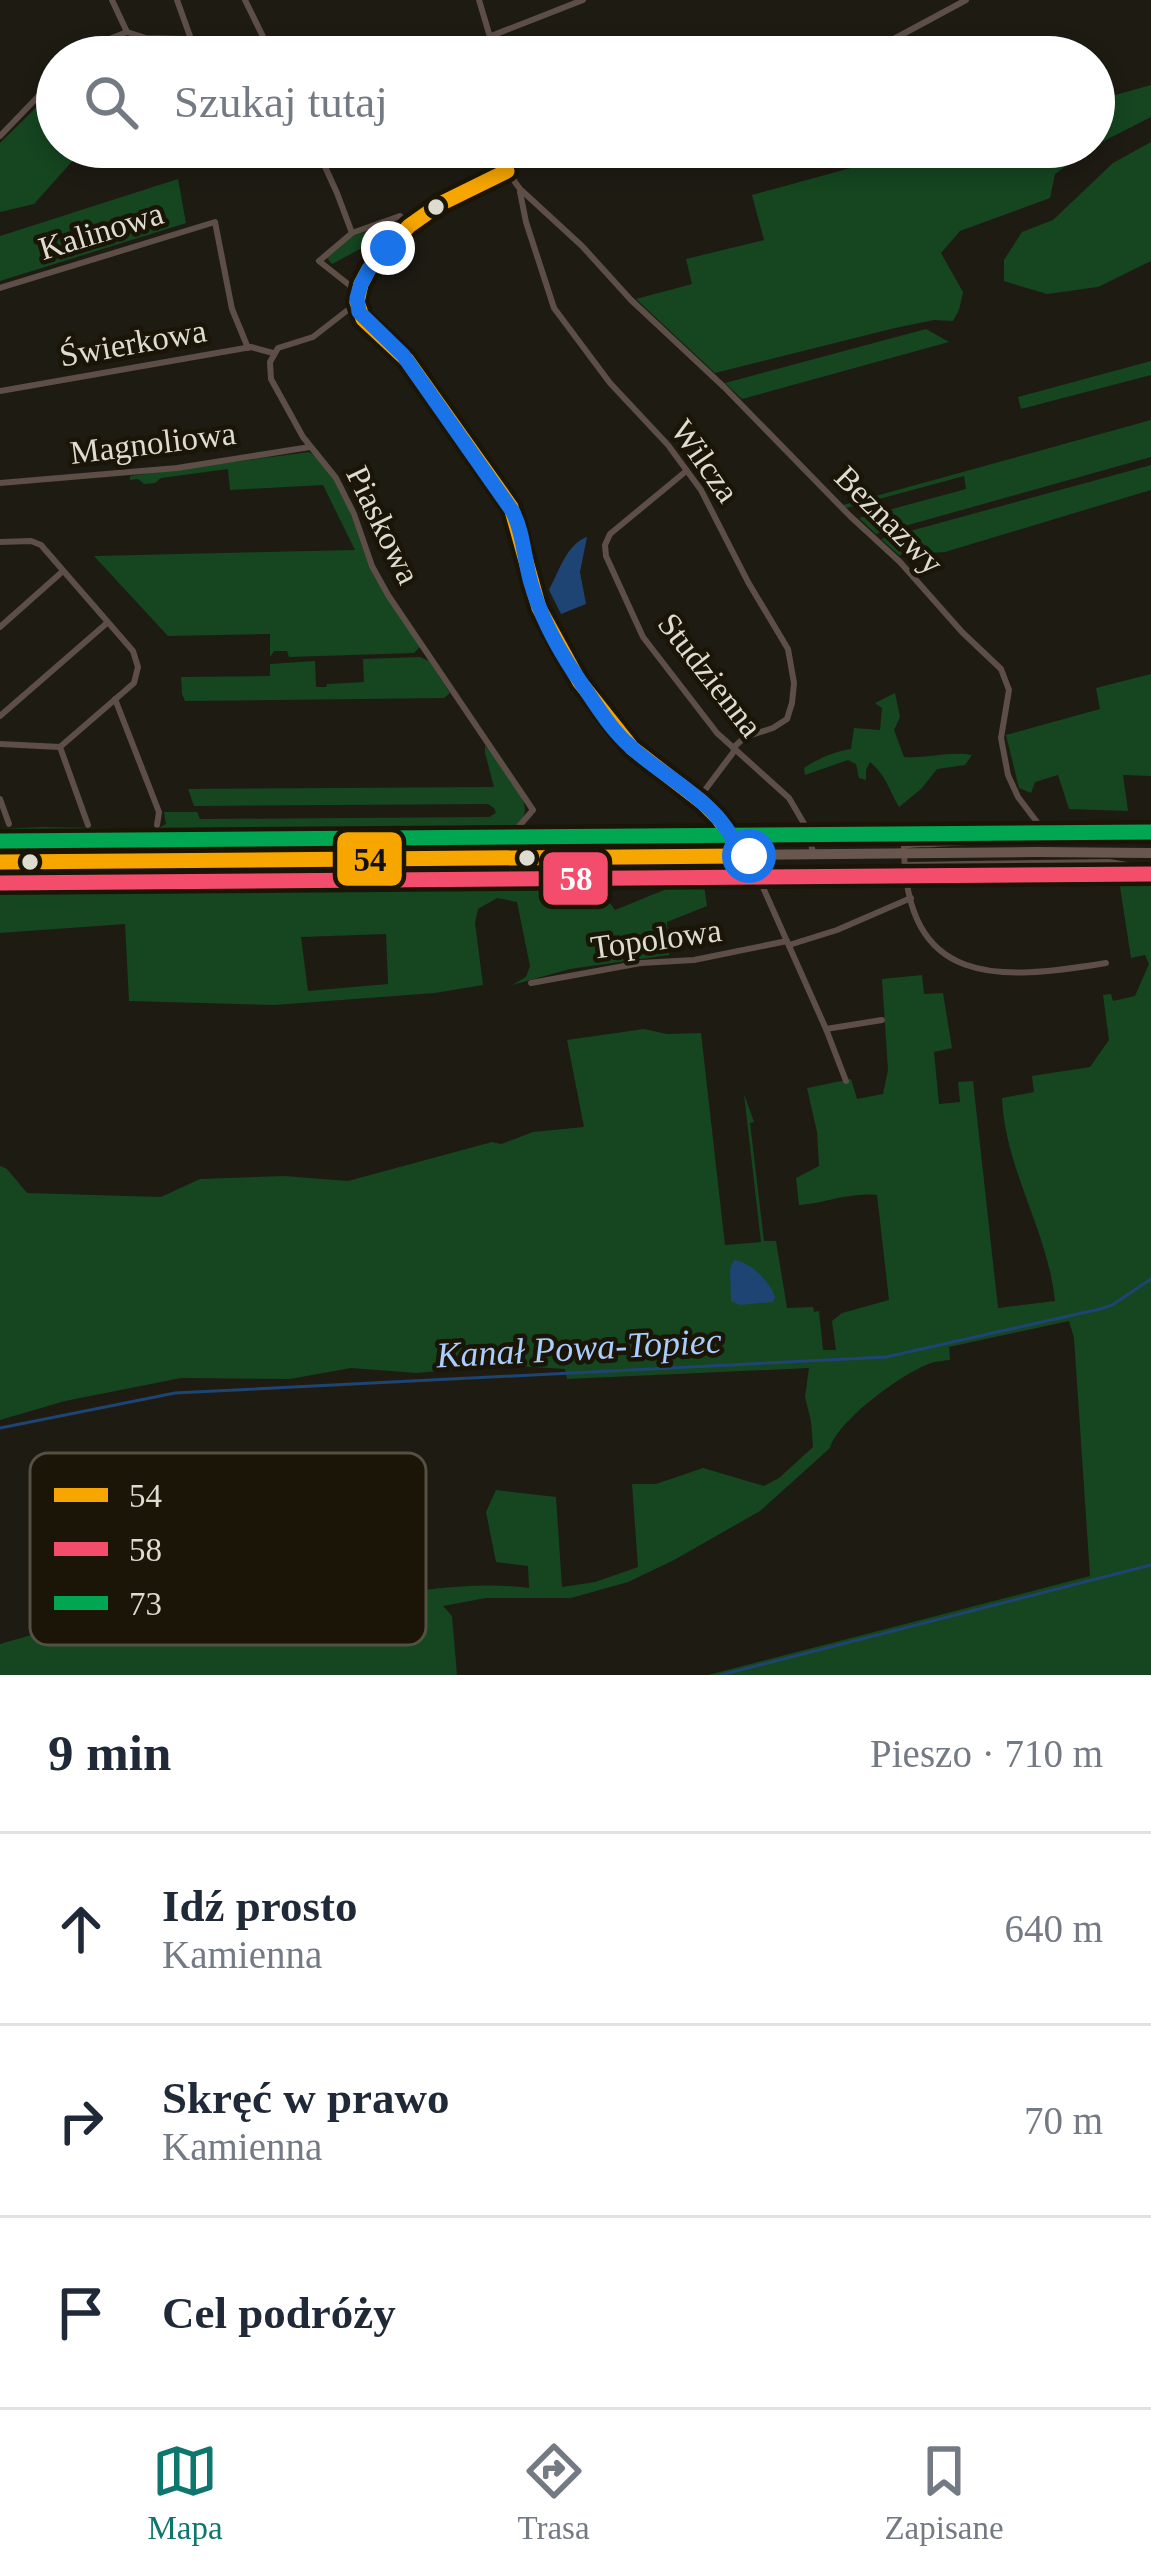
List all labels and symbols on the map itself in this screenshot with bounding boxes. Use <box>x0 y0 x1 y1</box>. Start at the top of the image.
street label: Kalinowa <box>34 195 168 267</box>
unlabelled marker <box>425 196 447 218</box>
route end <box>361 221 415 275</box>
street label: Świerkowa <box>57 311 210 374</box>
street label: Wilcza <box>664 413 746 509</box>
street label: Magnoliowa <box>68 415 238 471</box>
street label: Beznazwy <box>828 459 951 582</box>
street label: Piaskowa <box>339 460 427 590</box>
street label: Studzienna <box>651 606 770 744</box>
route start <box>722 829 776 883</box>
line badge: 54 <box>335 830 404 888</box>
text: 54 <box>354 842 387 878</box>
unlabelled marker <box>516 847 538 869</box>
line badge: 58 <box>541 850 610 907</box>
unlabelled marker <box>19 851 41 873</box>
text: 58 <box>560 861 593 897</box>
street label: Topolowa <box>588 912 724 966</box>
water label: Kanał Powa-Topiec <box>434 1321 723 1376</box>
legend <box>30 1453 426 1645</box>
text: 54 <box>129 1478 162 1514</box>
text: 58 <box>129 1532 162 1568</box>
text: 73 <box>129 1586 162 1622</box>

